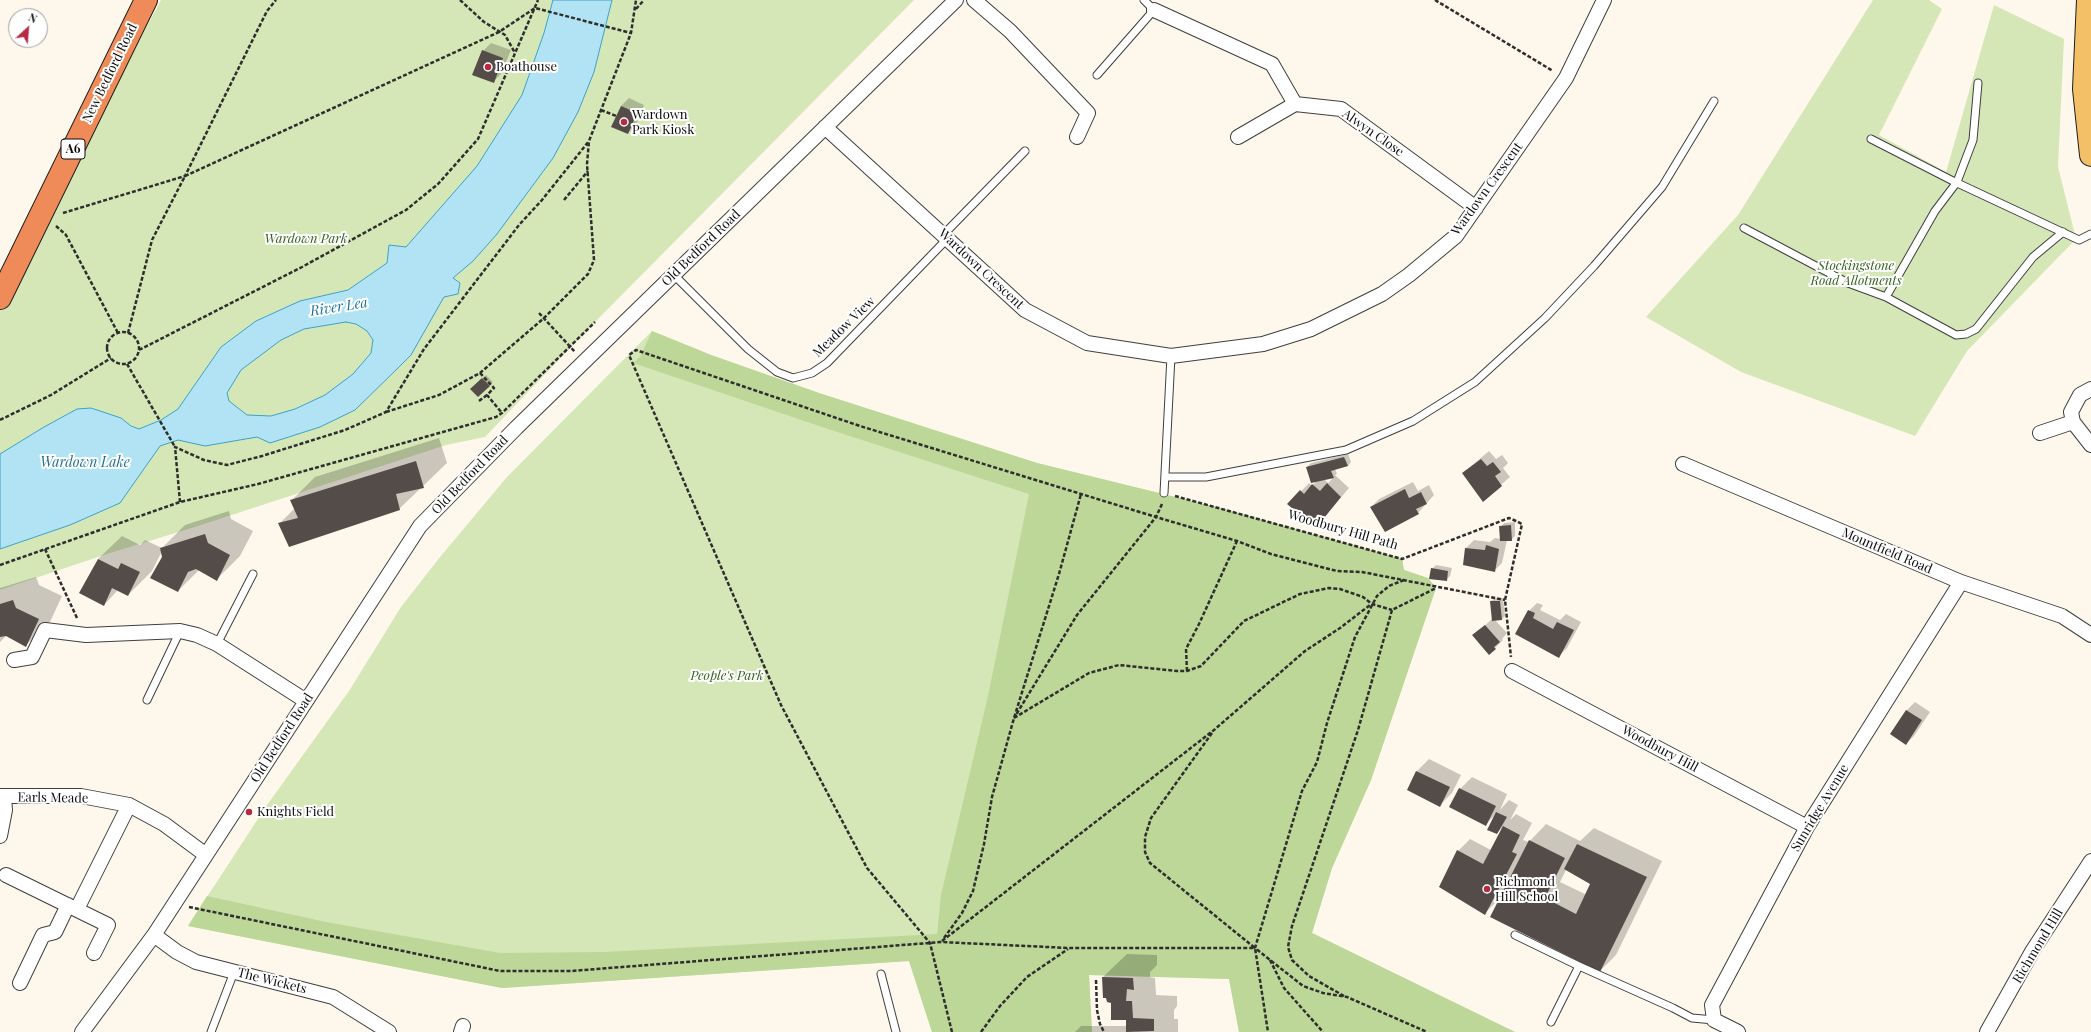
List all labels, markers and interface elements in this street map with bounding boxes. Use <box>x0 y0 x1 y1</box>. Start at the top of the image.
north arrow <box>8 8 48 48</box>
text: N <box>26 9 40 26</box>
street label: New Bedford Road <box>79 21 141 125</box>
place label: Boathouse <box>496 59 557 75</box>
marker: Boathouse <box>483 62 493 72</box>
street label: Alwyn Close <box>1339 106 1407 160</box>
place label: Wardown Park Kiosk <box>632 107 694 138</box>
marker: Wardown Park Kiosk <box>619 117 629 127</box>
road number: A6 <box>61 139 85 159</box>
street label: Wardown Crescent <box>1448 140 1526 238</box>
street label: Old Bedford Road <box>658 207 744 289</box>
street label: Wardown Crescent <box>935 226 1027 312</box>
park label: Wardown Park <box>265 231 347 247</box>
park label: Stockingstone Road Allotments <box>1810 258 1902 289</box>
water label: River Lea <box>309 294 369 320</box>
street label: Meadow View <box>810 294 878 360</box>
street label: Old Bedford Road <box>429 432 511 518</box>
water label: Wardown Lake <box>40 455 130 471</box>
street label: Woodbury Hill Path <box>1286 507 1400 553</box>
street label: Mountfield Road <box>1839 525 1935 577</box>
park label: People's Park <box>690 668 764 684</box>
street label: Old Bedford Road <box>247 690 317 786</box>
street label: Woodbury Hill <box>1619 722 1701 776</box>
street label: Sunridge Avenue <box>1788 762 1852 854</box>
street label: Earls Meade <box>17 790 89 806</box>
place label: Knights Field <box>257 804 334 820</box>
marker: Knights Field <box>244 807 254 817</box>
place label: Richmond Hill School <box>1495 874 1558 905</box>
marker: Richmond Hill School <box>1482 884 1492 894</box>
street label: Richmond Hill <box>2010 906 2066 986</box>
street label: The Wickets <box>236 965 308 997</box>

